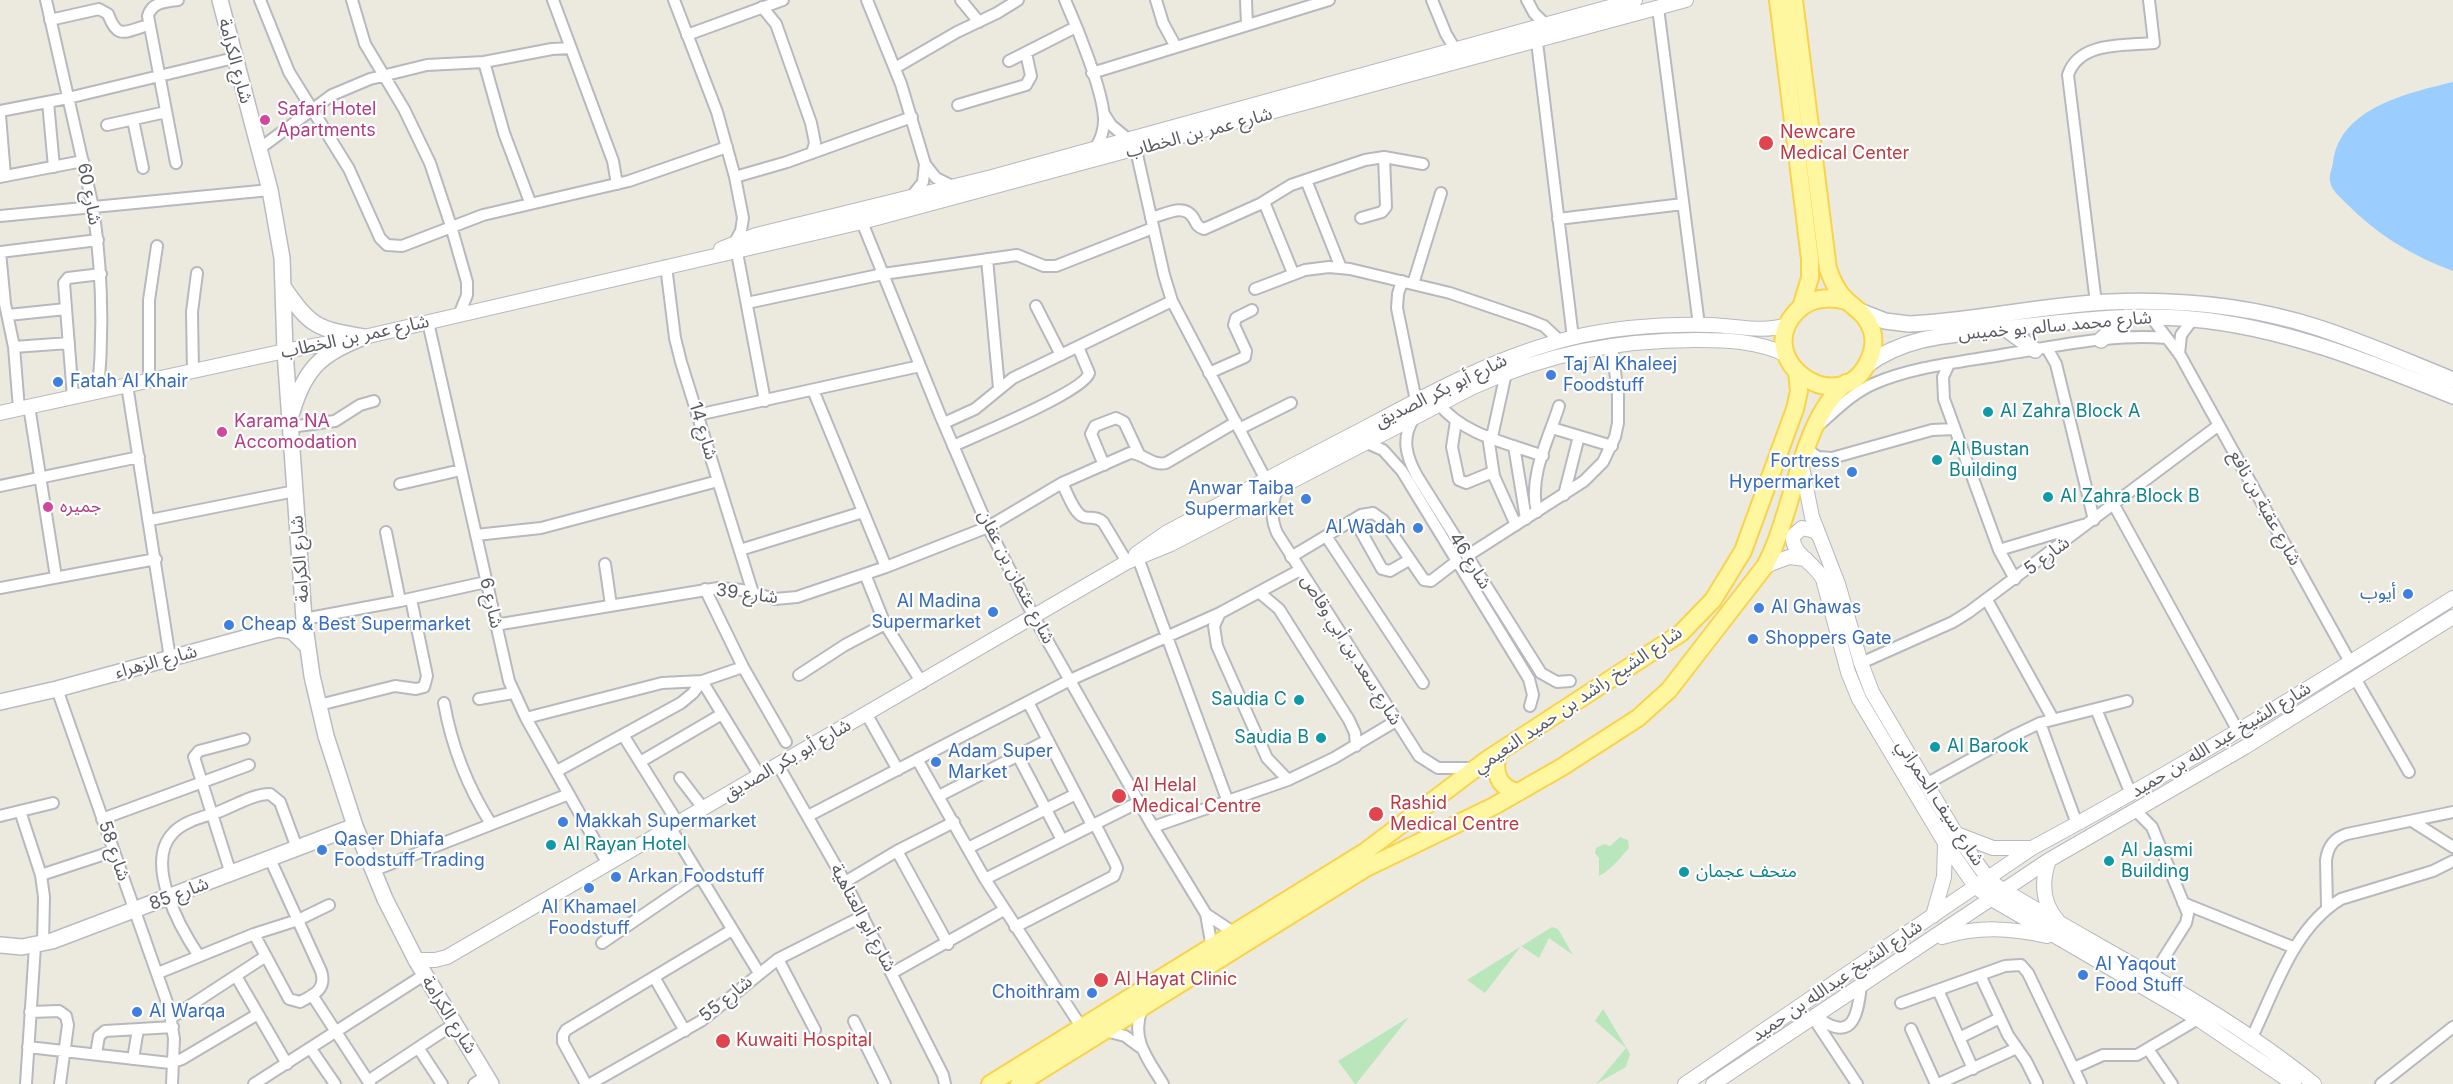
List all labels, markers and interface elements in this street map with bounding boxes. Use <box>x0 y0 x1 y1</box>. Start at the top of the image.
street label: شارع الكرامة <box>213 16 257 106</box>
place label: Safari Hotel Apartments <box>277 99 376 142</box>
street label: شارع عمر بن الخطاب <box>1123 103 1275 163</box>
marker: Safari Hotel Apartments <box>258 113 272 127</box>
place label: Newcare Medical Center <box>1780 122 1909 164</box>
marker: Newcare Medical Center <box>1757 134 1775 152</box>
street label: شارع 60 <box>72 161 106 227</box>
street label: شارع محمد سالم بو خميس <box>1957 307 2153 345</box>
street label: شارع عمر بن الخطاب <box>279 311 431 363</box>
street label: شارع أبو بكر الصديق <box>1371 350 1511 432</box>
place label: Taj Al Khaleej Foodstuff <box>1563 354 1677 397</box>
marker: Taj Al Khaleej Foodstuff <box>1544 368 1558 382</box>
place label: Fatah Al Khair <box>70 371 188 393</box>
marker: Fatah Al Khair <box>51 375 65 389</box>
street label: شارع 14 <box>684 400 722 462</box>
place label: Al Zahra Block A <box>2000 401 2140 423</box>
marker: Al Zahra Block A <box>1981 405 1995 419</box>
place label: Karama NA Accomodation <box>234 411 357 454</box>
marker: Karama NA Accomodation <box>215 425 229 439</box>
place label: Al Bustan Building <box>1949 439 2029 482</box>
street label: شارع عقبة بن نافع <box>2224 446 2306 570</box>
place label: Fortress Hypermarket <box>1729 451 1840 494</box>
marker: Al Bustan Building <box>1930 453 1944 467</box>
marker: Fortress Hypermarket <box>1845 465 1859 479</box>
place label: Anwar Taiba Supermarket <box>1184 478 1294 520</box>
place label: Al Zahra Block B <box>2060 486 2200 508</box>
marker: Al Zahra Block B <box>2041 490 2055 504</box>
marker: Anwar Taiba Supermarket <box>1299 492 1313 506</box>
place label: جميره <box>60 496 101 518</box>
marker: جميره <box>41 500 55 514</box>
street label: شارع عثمان بن عفان <box>973 506 1059 648</box>
street label: شارع الكرامة <box>286 515 314 603</box>
place label: Al Wadah <box>1325 517 1406 539</box>
marker: Al Wadah <box>1411 521 1425 535</box>
street label: شارع 46 <box>1444 529 1496 593</box>
street label: شارع 5 <box>2020 532 2074 580</box>
street label: شارع سعد بن أبي وقاص <box>1296 571 1406 729</box>
street label: شارع 6 <box>475 576 507 630</box>
street label: شارع 39 <box>715 579 779 609</box>
place label: أيوب <box>2360 583 2396 605</box>
marker: أيوب <box>2401 587 2415 601</box>
place label: Al Madina Supermarket <box>871 591 981 634</box>
place label: Al Ghawas <box>1771 597 1861 619</box>
marker: Al Ghawas <box>1752 601 1766 615</box>
marker: Al Madina Supermarket <box>986 605 1000 619</box>
place label: Cheap & Best Supermarket <box>241 614 471 636</box>
marker: Cheap & Best Supermarket <box>222 618 236 632</box>
street label: شارع الشيخ راشد بن حميد النعيمي <box>1469 622 1687 778</box>
place label: Shoppers Gate <box>1765 628 1892 650</box>
marker: Shoppers Gate <box>1746 632 1760 646</box>
street label: شارع الزهراء <box>113 641 199 683</box>
street label: شارع الشيخ عبد الله بن حميد <box>2127 678 2315 802</box>
place label: Saudia C <box>1211 689 1287 711</box>
marker: Saudia C <box>1292 693 1306 707</box>
street label: شارع أبو بكر الصديق <box>719 715 855 805</box>
place label: Saudia B <box>1234 727 1309 749</box>
marker: Saudia B <box>1314 731 1328 745</box>
street label: شارع سيف الحمراني <box>1891 736 1989 870</box>
place label: Al Barook <box>1947 736 2029 758</box>
marker: Al Barook <box>1928 740 1942 754</box>
place label: Adam Super Market <box>948 741 1053 783</box>
marker: Adam Super Market <box>929 755 943 769</box>
place label: Al Helal Medical Centre <box>1132 775 1261 818</box>
marker: Al Helal Medical Centre <box>1110 787 1128 805</box>
place label: Rashid Medical Centre <box>1390 793 1519 836</box>
marker: Rashid Medical Centre <box>1367 805 1385 823</box>
place label: Makkah Supermarket <box>575 811 756 833</box>
marker: Makkah Supermarket <box>556 815 570 829</box>
street label: شارع 58 <box>94 818 134 884</box>
place label: Qaser Dhiafa Foodstuff Trading <box>334 829 485 872</box>
place label: Al Rayan Hotel <box>563 834 687 856</box>
marker: Al Rayan Hotel <box>544 838 558 852</box>
place label: Al Jasmi Building <box>2121 840 2193 882</box>
marker: Qaser Dhiafa Foodstuff Trading <box>315 843 329 857</box>
marker: Al Jasmi Building <box>2102 854 2116 868</box>
street label: شارع أبو العتاهية <box>826 860 900 976</box>
place label: متحف عجمان <box>1696 861 1797 883</box>
marker: متحف عجمان <box>1677 865 1691 879</box>
place label: Arkan Foodstuff <box>628 866 764 888</box>
marker: Arkan Foodstuff <box>609 870 623 884</box>
street label: شارع 85 <box>146 873 212 915</box>
marker: Al Khamael Foodstuff <box>582 881 596 895</box>
place label: Al Khamael Foodstuff <box>541 897 637 940</box>
street label: شارع الشيخ عبدالله بن حميد <box>1748 916 1926 1046</box>
place label: Al Yaqout Food Stuff <box>2095 954 2183 996</box>
marker: Al Yaqout Food Stuff <box>2076 968 2090 982</box>
place label: Al Hayat Clinic <box>1114 969 1237 991</box>
street label: شارع 55 <box>695 971 757 1027</box>
marker: Al Hayat Clinic <box>1092 971 1110 989</box>
street label: شارع الكرامة <box>417 972 481 1058</box>
place label: Choithram <box>992 982 1080 1004</box>
marker: Choithram <box>1085 986 1099 1000</box>
place label: Al Warqa <box>149 1001 225 1023</box>
marker: Al Warqa <box>130 1005 144 1019</box>
place label: Kuwaiti Hospital <box>736 1030 872 1052</box>
marker: Kuwaiti Hospital <box>714 1032 732 1050</box>

